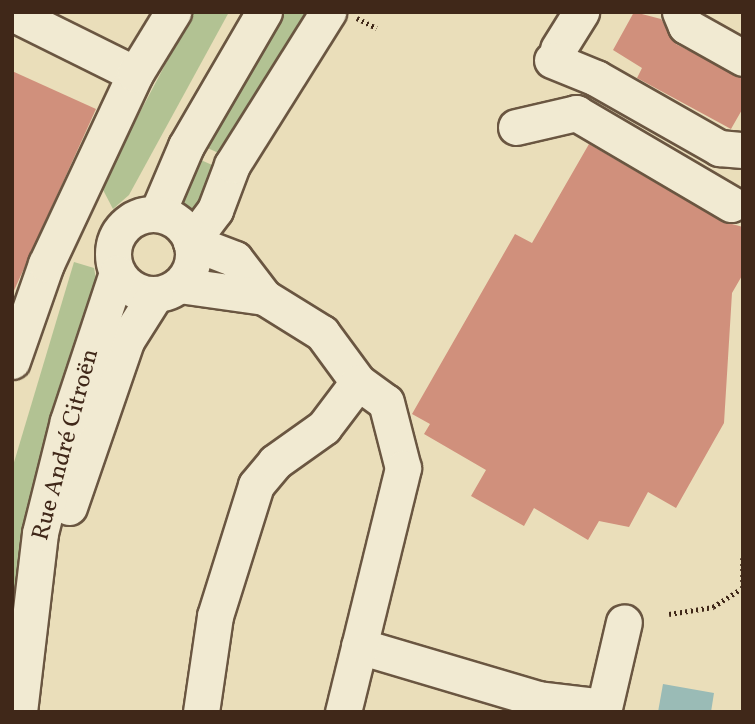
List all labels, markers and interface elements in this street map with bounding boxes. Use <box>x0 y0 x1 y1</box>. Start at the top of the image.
street label: Rue André Citroën <box>28 346 106 544</box>

